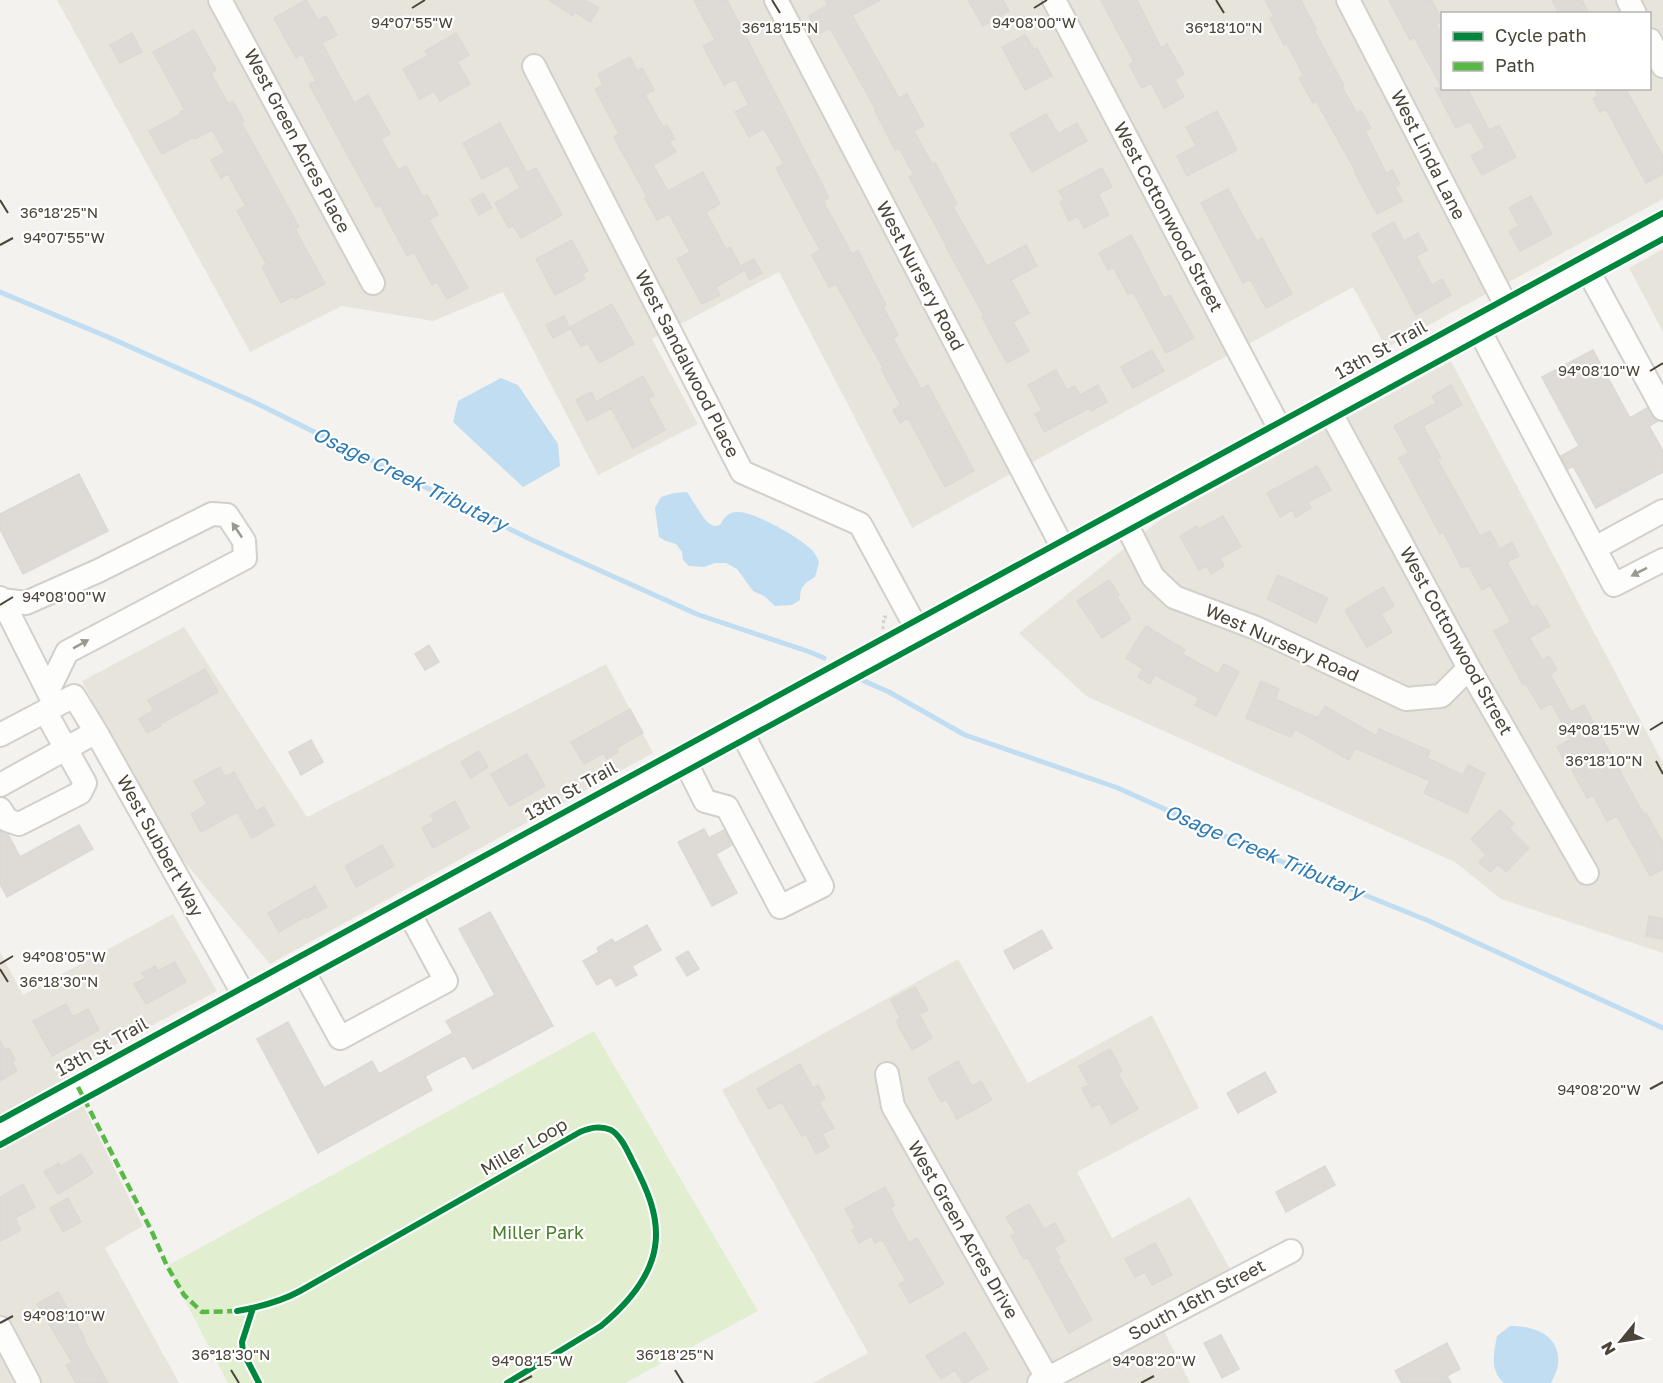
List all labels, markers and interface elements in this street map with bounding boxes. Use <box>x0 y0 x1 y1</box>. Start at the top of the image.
legend <box>1441 12 1651 90</box>
text: 94°07'55"W <box>371 13 453 31</box>
text: 94°08'00"W <box>992 13 1076 31</box>
text: 36°18'15"N <box>742 18 818 36</box>
text: 36°18'10"N <box>1185 18 1263 36</box>
text: Cycle path <box>1495 24 1587 46</box>
street label: West Green Acres Place <box>240 45 356 236</box>
text: Path <box>1495 54 1535 76</box>
street label: West Linda Lane <box>1387 86 1471 223</box>
street label: West Cottonwood Street <box>1109 118 1228 315</box>
street label: West Nursery Road <box>872 197 970 354</box>
text: 36°18'25"N <box>20 203 98 221</box>
text: 94°07'55"W <box>23 228 105 246</box>
street label: West Sandalwood Place <box>631 266 745 461</box>
street label: 13th St Trail <box>1331 315 1431 383</box>
text: 94°08'10"W <box>1558 361 1640 379</box>
water label: Osage Creek Tributary <box>309 421 514 538</box>
one-way arrow <box>231 523 243 539</box>
street label: West Cottonwood Street <box>1396 542 1518 739</box>
one-way arrow <box>1630 568 1647 577</box>
text: 94°08'00"W <box>22 587 106 605</box>
street label: West Nursery Road <box>1202 598 1363 686</box>
one-way arrow <box>72 640 89 650</box>
text: 94°08'15"W <box>1558 720 1640 738</box>
text: 36°18'10"N <box>1565 751 1643 769</box>
street label: 13th St Trail <box>521 756 621 824</box>
street label: West Subbert Way <box>113 771 209 920</box>
water label: Osage Creek Tributary <box>1161 798 1370 906</box>
text: 94°08'05"W <box>22 947 106 965</box>
text: 36°18'30"N <box>20 972 98 990</box>
street label: 13th St Trail <box>52 1012 152 1080</box>
text: 94°08'20"W <box>1557 1080 1641 1098</box>
street label: Miller Loop <box>476 1113 571 1180</box>
street label: West Green Acres Drive <box>904 1137 1024 1322</box>
park label: Miller Park <box>492 1221 584 1243</box>
street label: South 16th Street <box>1124 1254 1269 1344</box>
text: 94°08'10"W <box>23 1306 105 1324</box>
north arrow <box>1591 1311 1651 1371</box>
text: N <box>1596 1338 1620 1359</box>
text: 36°18'30"N <box>192 1345 270 1363</box>
text: 36°18'25"N <box>636 1345 714 1363</box>
text: 94°08'15"W <box>491 1351 573 1369</box>
text: 94°08'20"W <box>1112 1351 1196 1369</box>

